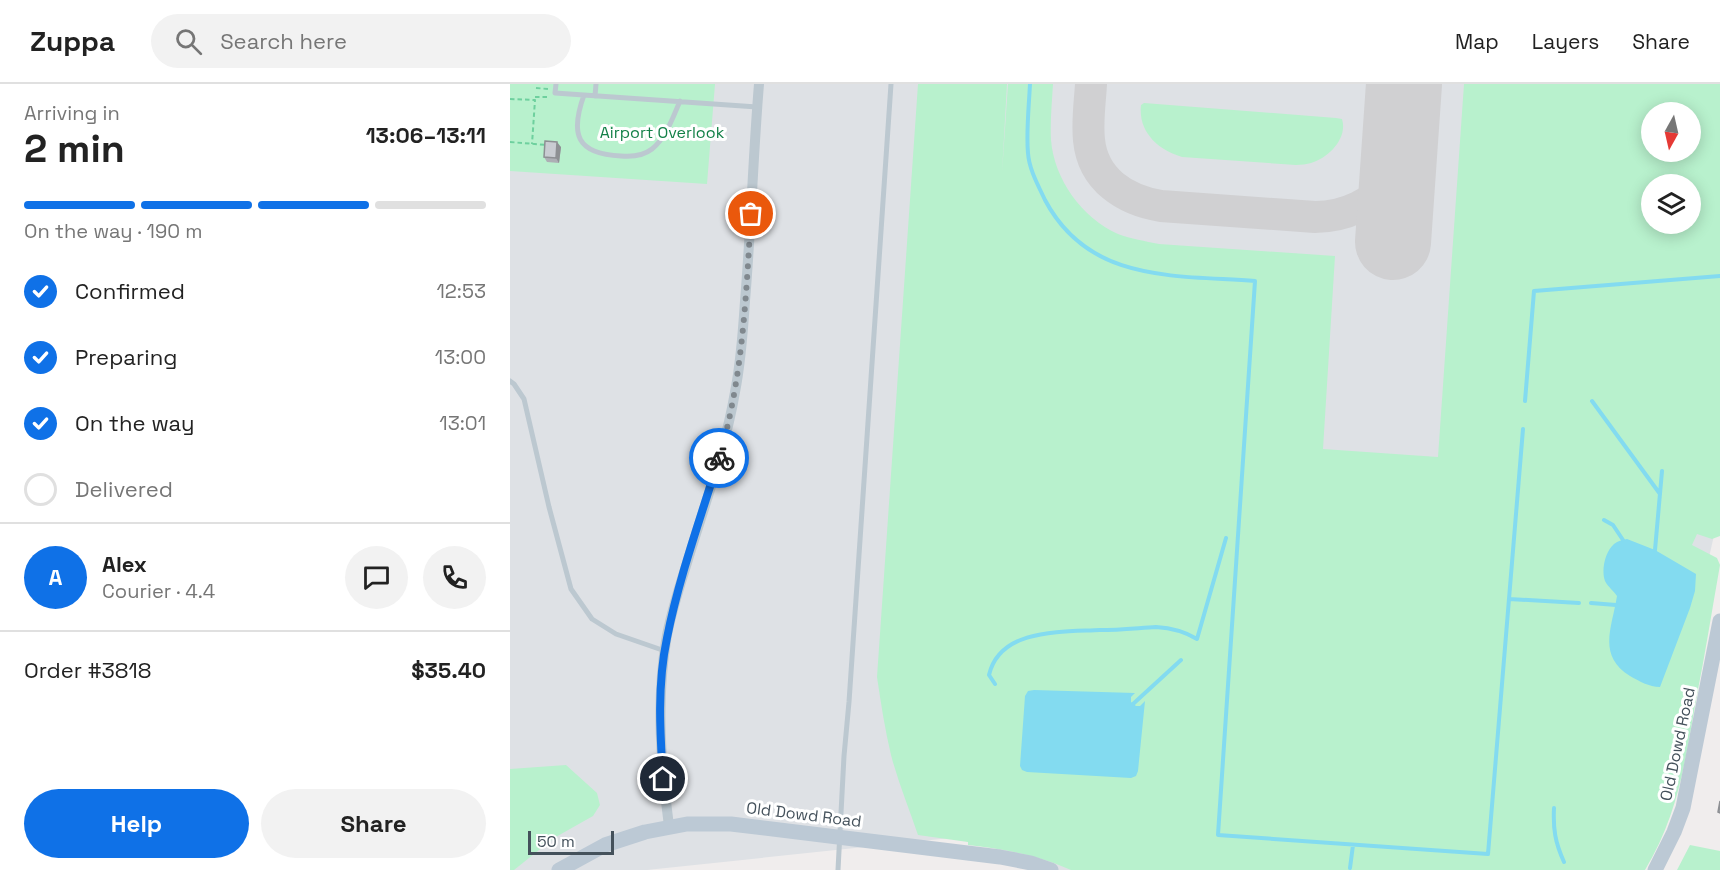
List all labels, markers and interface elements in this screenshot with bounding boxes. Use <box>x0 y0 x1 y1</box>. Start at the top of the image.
search box <box>151 14 571 68</box>
text: Zuppa <box>30 23 115 59</box>
icon: search <box>172 25 205 58</box>
text: Search here <box>220 27 347 55</box>
text: Map <box>1455 28 1499 55</box>
text: Layers <box>1532 28 1599 55</box>
text: Share <box>1632 28 1690 55</box>
text: Arriving in <box>24 100 120 126</box>
north arrow <box>1641 102 1701 162</box>
map controls <box>1641 102 1701 234</box>
text: 13:06–13:11 <box>366 121 486 149</box>
park label: Airport Overlook <box>600 122 725 143</box>
text: 2 min <box>24 124 125 173</box>
button: layers <box>1641 174 1701 234</box>
pin <box>725 188 776 239</box>
icon: bag <box>734 197 767 230</box>
text: On the way · 190 m <box>24 218 202 244</box>
icon: check <box>24 275 57 308</box>
text: Confirmed <box>75 277 185 305</box>
text: 12:53 <box>436 278 486 304</box>
icon: check <box>24 341 57 374</box>
text: Preparing <box>75 343 177 371</box>
text: 13:00 <box>435 344 486 370</box>
icon: check <box>24 407 57 440</box>
text: On the way <box>75 409 194 437</box>
text: 13:01 <box>439 410 486 436</box>
courier <box>689 428 749 488</box>
icon: bike <box>703 442 736 475</box>
text: Delivered <box>75 475 173 503</box>
button: chat <box>345 546 408 609</box>
button: phone <box>423 546 486 609</box>
text: Alex <box>102 550 147 578</box>
text: A <box>49 563 62 591</box>
text: Courier · 4.4 <box>102 578 215 604</box>
text: Order #3818 <box>24 656 151 684</box>
text: $35.40 <box>411 656 486 684</box>
street label: Old Dowd Road <box>1655 685 1700 803</box>
pin <box>637 753 688 804</box>
icon: home <box>646 762 679 795</box>
button: Help <box>24 789 249 858</box>
button: Share <box>261 789 486 858</box>
street label: Old Dowd Road <box>745 797 863 832</box>
scale bar <box>528 828 614 856</box>
text: 50 m <box>537 831 575 852</box>

